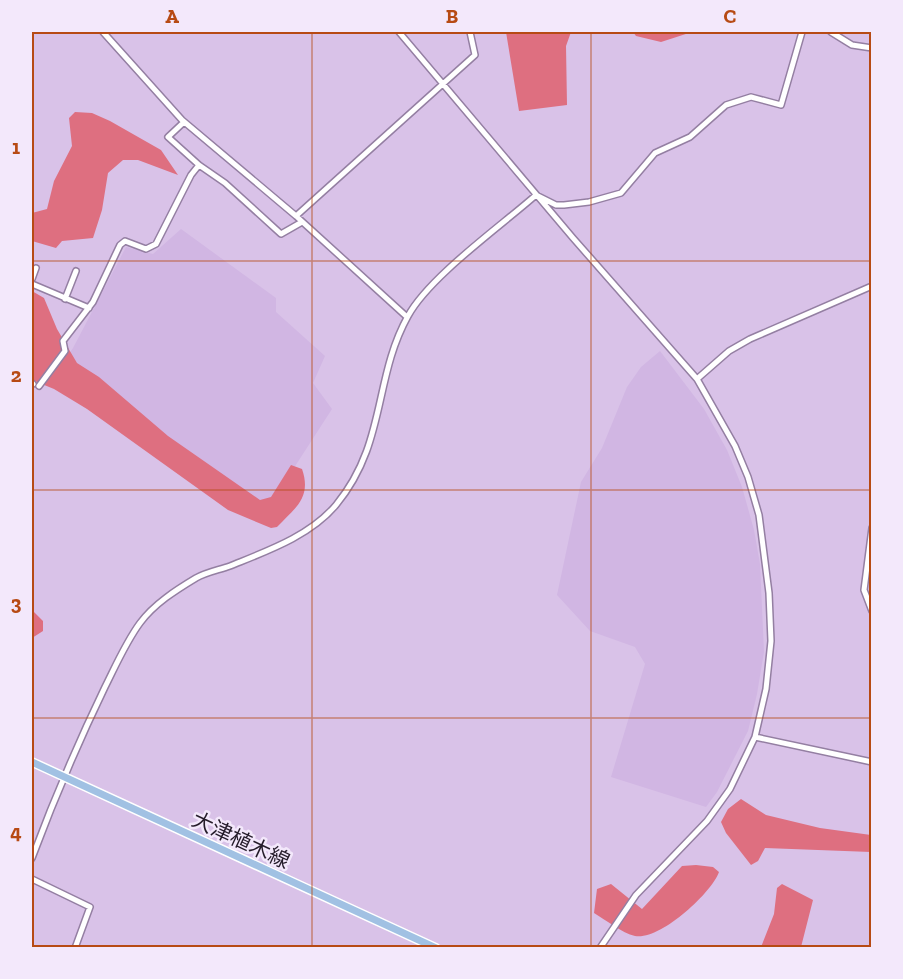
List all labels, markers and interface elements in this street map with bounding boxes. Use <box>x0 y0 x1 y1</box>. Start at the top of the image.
text: A <box>165 4 179 28</box>
text: B <box>446 4 458 28</box>
text: C <box>724 4 737 28</box>
text: 1 <box>12 135 20 159</box>
text: 2 <box>11 363 22 387</box>
text: 3 <box>11 591 22 615</box>
street label: 大津植木線 <box>188 806 294 874</box>
text: 4 <box>10 820 22 844</box>

